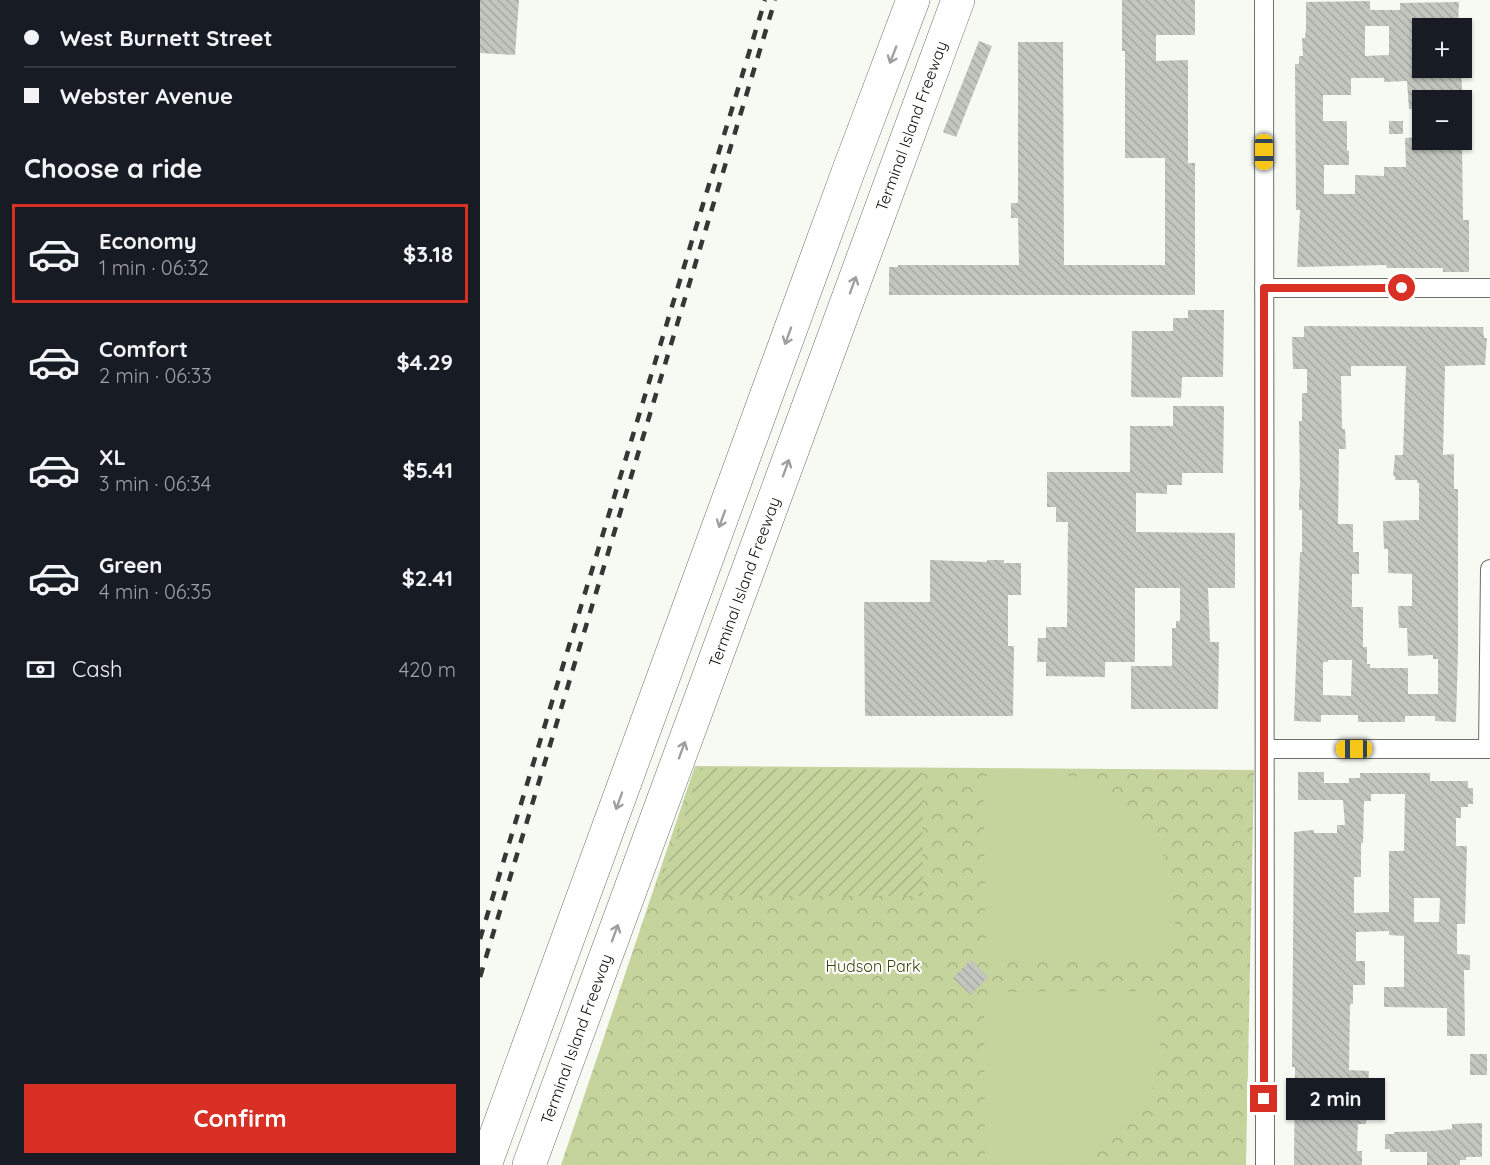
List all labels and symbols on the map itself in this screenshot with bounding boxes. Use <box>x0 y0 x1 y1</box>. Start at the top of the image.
street label: Terminal Island Freeway <box>871 38 951 214</box>
one-way arrow <box>886 45 897 64</box>
car <box>1255 134 1273 170</box>
route start <box>1388 274 1415 301</box>
one-way arrow <box>848 276 859 295</box>
one-way arrow <box>782 326 793 345</box>
one-way arrow <box>781 459 792 478</box>
street label: Terminal Island Freeway <box>704 494 784 670</box>
one-way arrow <box>715 509 726 528</box>
car <box>1336 740 1372 758</box>
one-way arrow <box>677 741 688 760</box>
one-way arrow <box>612 791 623 810</box>
one-way arrow <box>610 924 621 943</box>
street label: Terminal Island Freeway <box>536 951 616 1127</box>
park label: Hudson Park <box>826 956 920 976</box>
callout: 2 min <box>1285 1078 1384 1120</box>
route end <box>1250 1085 1277 1112</box>

